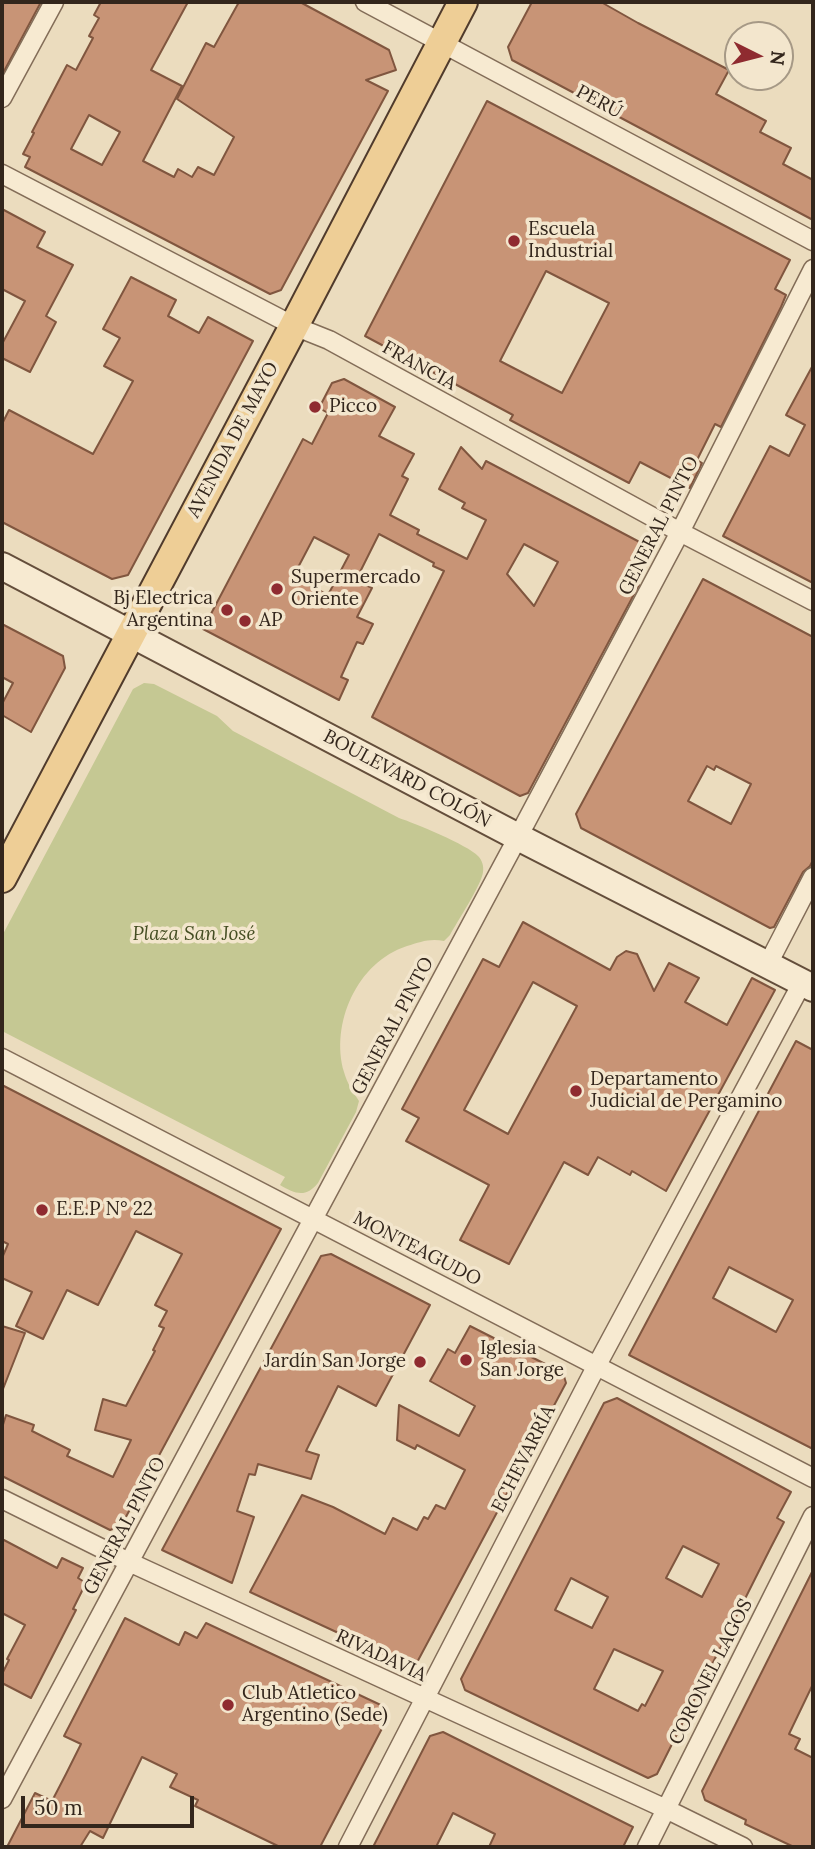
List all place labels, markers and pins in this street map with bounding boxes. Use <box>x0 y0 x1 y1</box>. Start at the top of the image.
place label: Escuela Industrial <box>528 219 613 263</box>
marker: Escuela Industrial <box>506 233 522 249</box>
place label: Picco <box>329 396 377 418</box>
marker: Picco <box>307 399 323 415</box>
place label: Supermercado Oriente <box>291 567 421 611</box>
marker: Supermercado Oriente <box>269 581 285 597</box>
place label: Bj Electrica Argentina <box>113 588 213 632</box>
marker: Bj Electrica Argentina <box>219 602 235 618</box>
place label: AP <box>259 610 282 632</box>
marker: AP <box>237 613 253 629</box>
place label: Departamento Judicial de Pergamino <box>590 1069 782 1113</box>
marker: Departamento Judicial de Pergamino <box>568 1083 584 1099</box>
place label: E.E.P N° 22 <box>56 1199 153 1221</box>
marker: E.E.P N° 22 <box>34 1202 50 1218</box>
place label: Iglesia San Jorge <box>480 1338 564 1382</box>
place label: Jardín San Jorge <box>264 1351 406 1373</box>
marker: Iglesia San Jorge <box>458 1352 474 1368</box>
marker: Jardín San Jorge <box>412 1354 428 1370</box>
place label: Club Atletico Argentino (Sede) <box>242 1683 388 1727</box>
marker: Club Atletico Argentino (Sede) <box>220 1697 236 1713</box>

